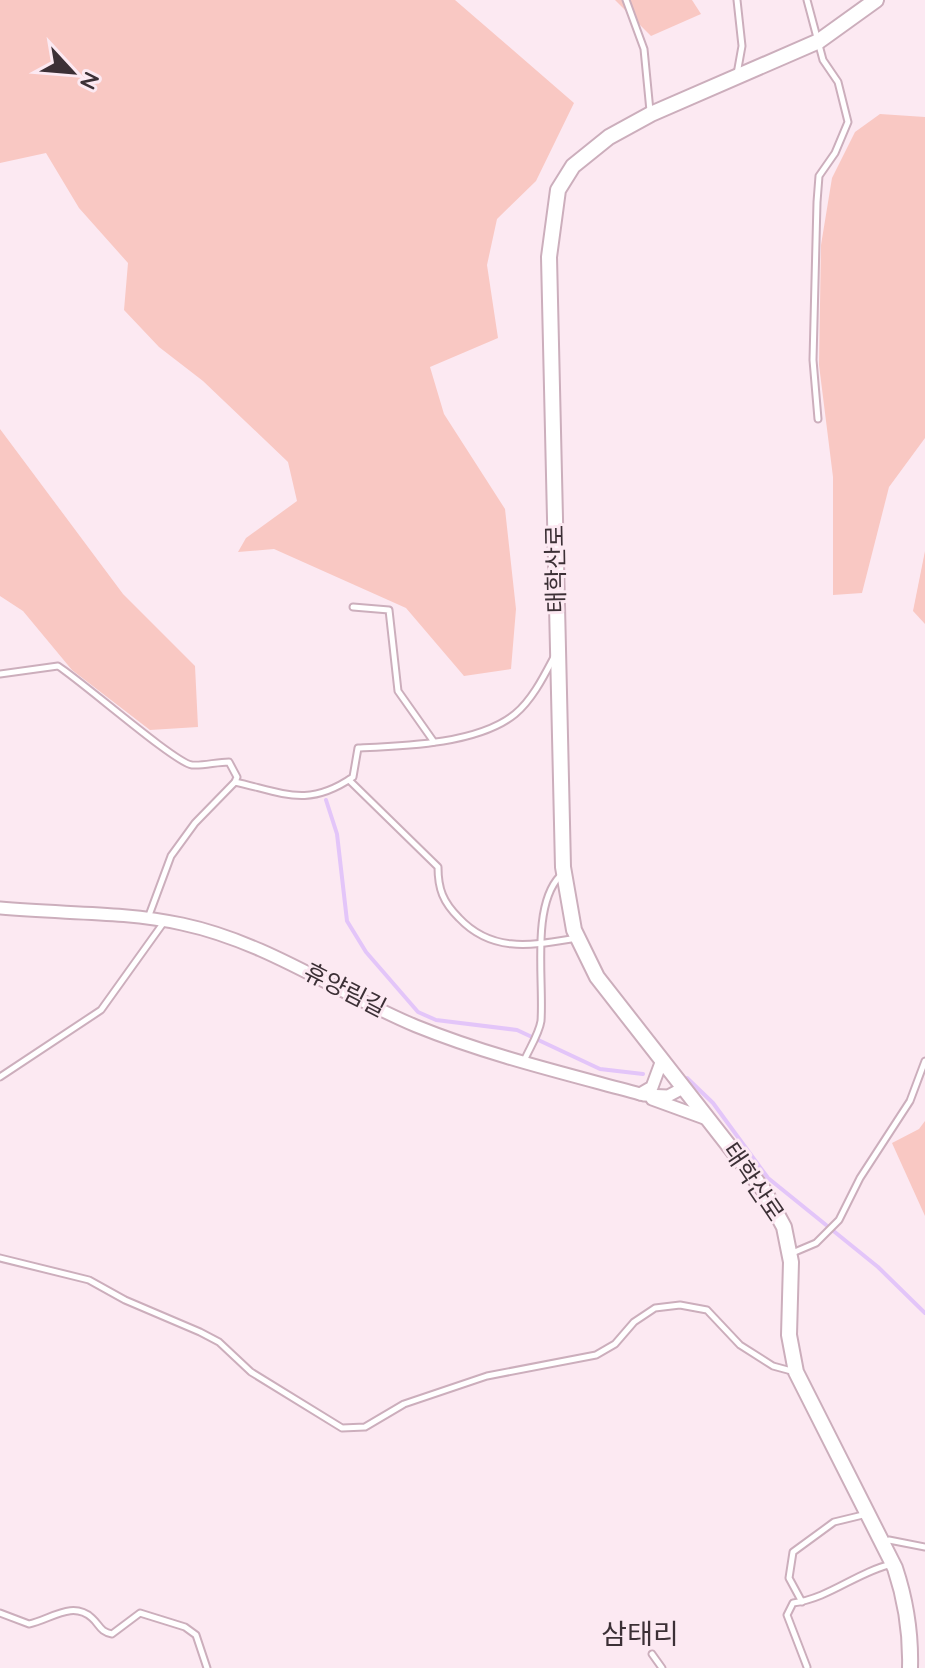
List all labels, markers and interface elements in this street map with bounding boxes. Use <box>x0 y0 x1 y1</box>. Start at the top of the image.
north arrow <box>32 32 112 112</box>
text: N <box>74 67 106 94</box>
street label: 태학산로 <box>539 525 571 613</box>
street label: 휴양림길 <box>299 956 392 1023</box>
street label: 태학산로 <box>717 1136 791 1226</box>
district label: 삼태리 <box>601 1616 679 1651</box>

